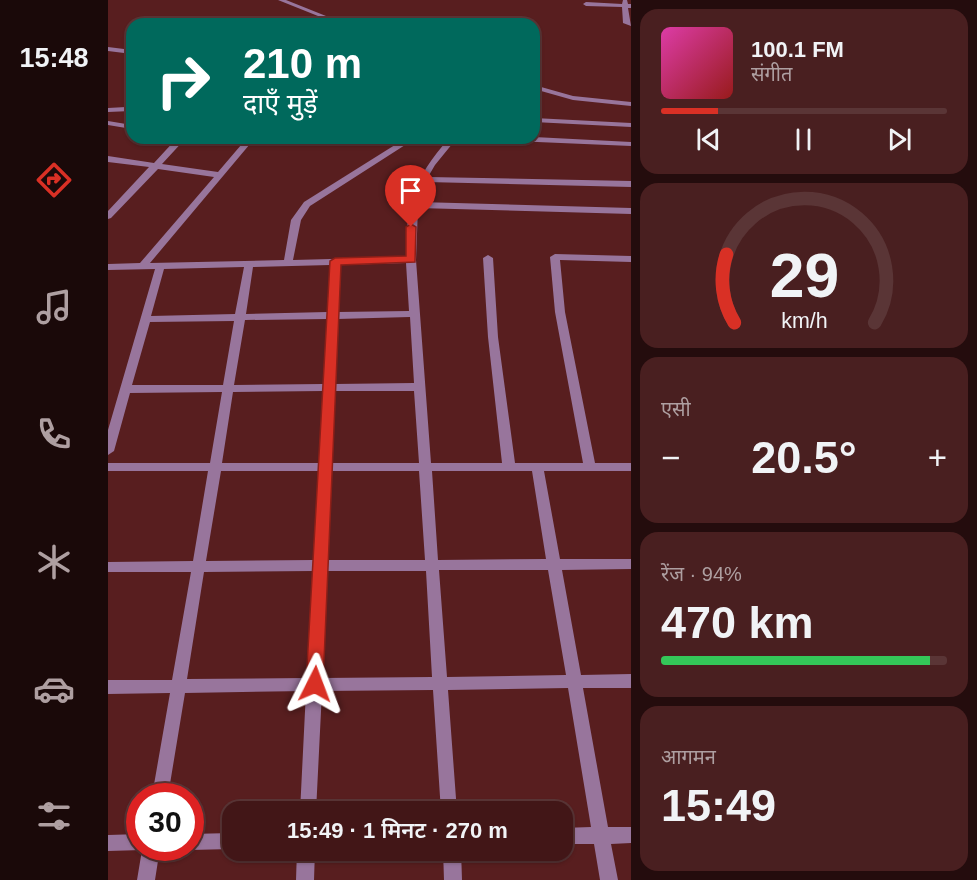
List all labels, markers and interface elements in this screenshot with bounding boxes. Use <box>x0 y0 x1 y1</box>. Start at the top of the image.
text: 100.1 FM <box>751 37 844 62</box>
text: 210 m <box>243 40 362 87</box>
icon: right <box>144 42 222 120</box>
text: 15:48 <box>19 43 89 73</box>
text: संगीत <box>751 63 792 85</box>
text: दाएँ मुड़ें <box>243 89 317 119</box>
icon: previous <box>692 123 725 156</box>
icon: pause <box>787 123 820 156</box>
icon: next <box>883 123 916 156</box>
icon: directions <box>33 159 75 201</box>
pin <box>385 165 436 227</box>
icon: arrive <box>394 174 427 207</box>
text: 29 <box>769 241 839 310</box>
icon: music <box>33 286 75 328</box>
text: km/h <box>781 309 827 333</box>
text: एसी <box>661 398 691 420</box>
icon: phone <box>33 413 75 455</box>
text: 20.5° <box>751 432 857 483</box>
text: − <box>661 439 680 476</box>
text: + <box>928 439 947 476</box>
icon: climate <box>33 541 75 583</box>
text: रेंज · 94% <box>661 563 742 585</box>
text: 470 km <box>661 597 814 648</box>
position arrow <box>283 652 347 716</box>
icon: car <box>33 668 75 710</box>
text: आगमन <box>661 746 716 768</box>
text: 15:49 <box>661 780 776 831</box>
speed limit sign: 30 <box>126 783 204 861</box>
icon: filters <box>33 795 75 837</box>
text: 15:49 · 1 मिनट · 270 m <box>287 818 508 843</box>

